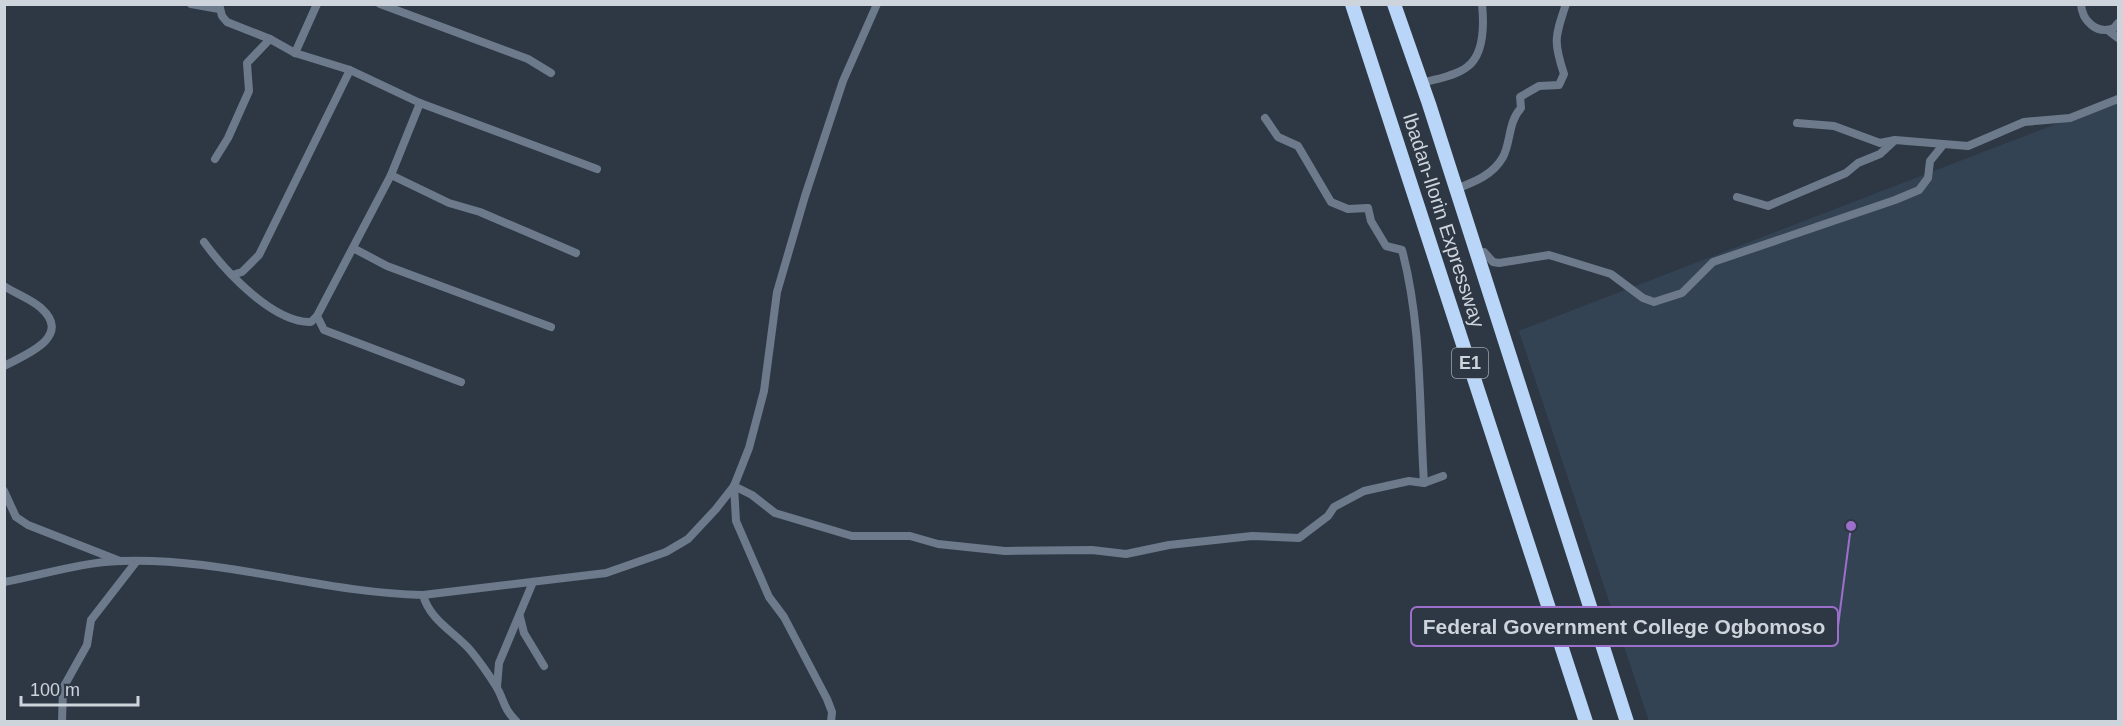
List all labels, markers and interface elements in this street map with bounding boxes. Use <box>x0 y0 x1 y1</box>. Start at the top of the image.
street label: Ibadan-Ilorin Expressway <box>1399 110 1489 330</box>
road number: E1 <box>1452 348 1488 378</box>
callout: Federal Government College Ogbomoso <box>1411 607 1838 646</box>
text: Federal Government College Ogbomoso <box>1423 615 1825 638</box>
scale bar <box>21 669 138 707</box>
text: 100 m <box>30 680 80 700</box>

